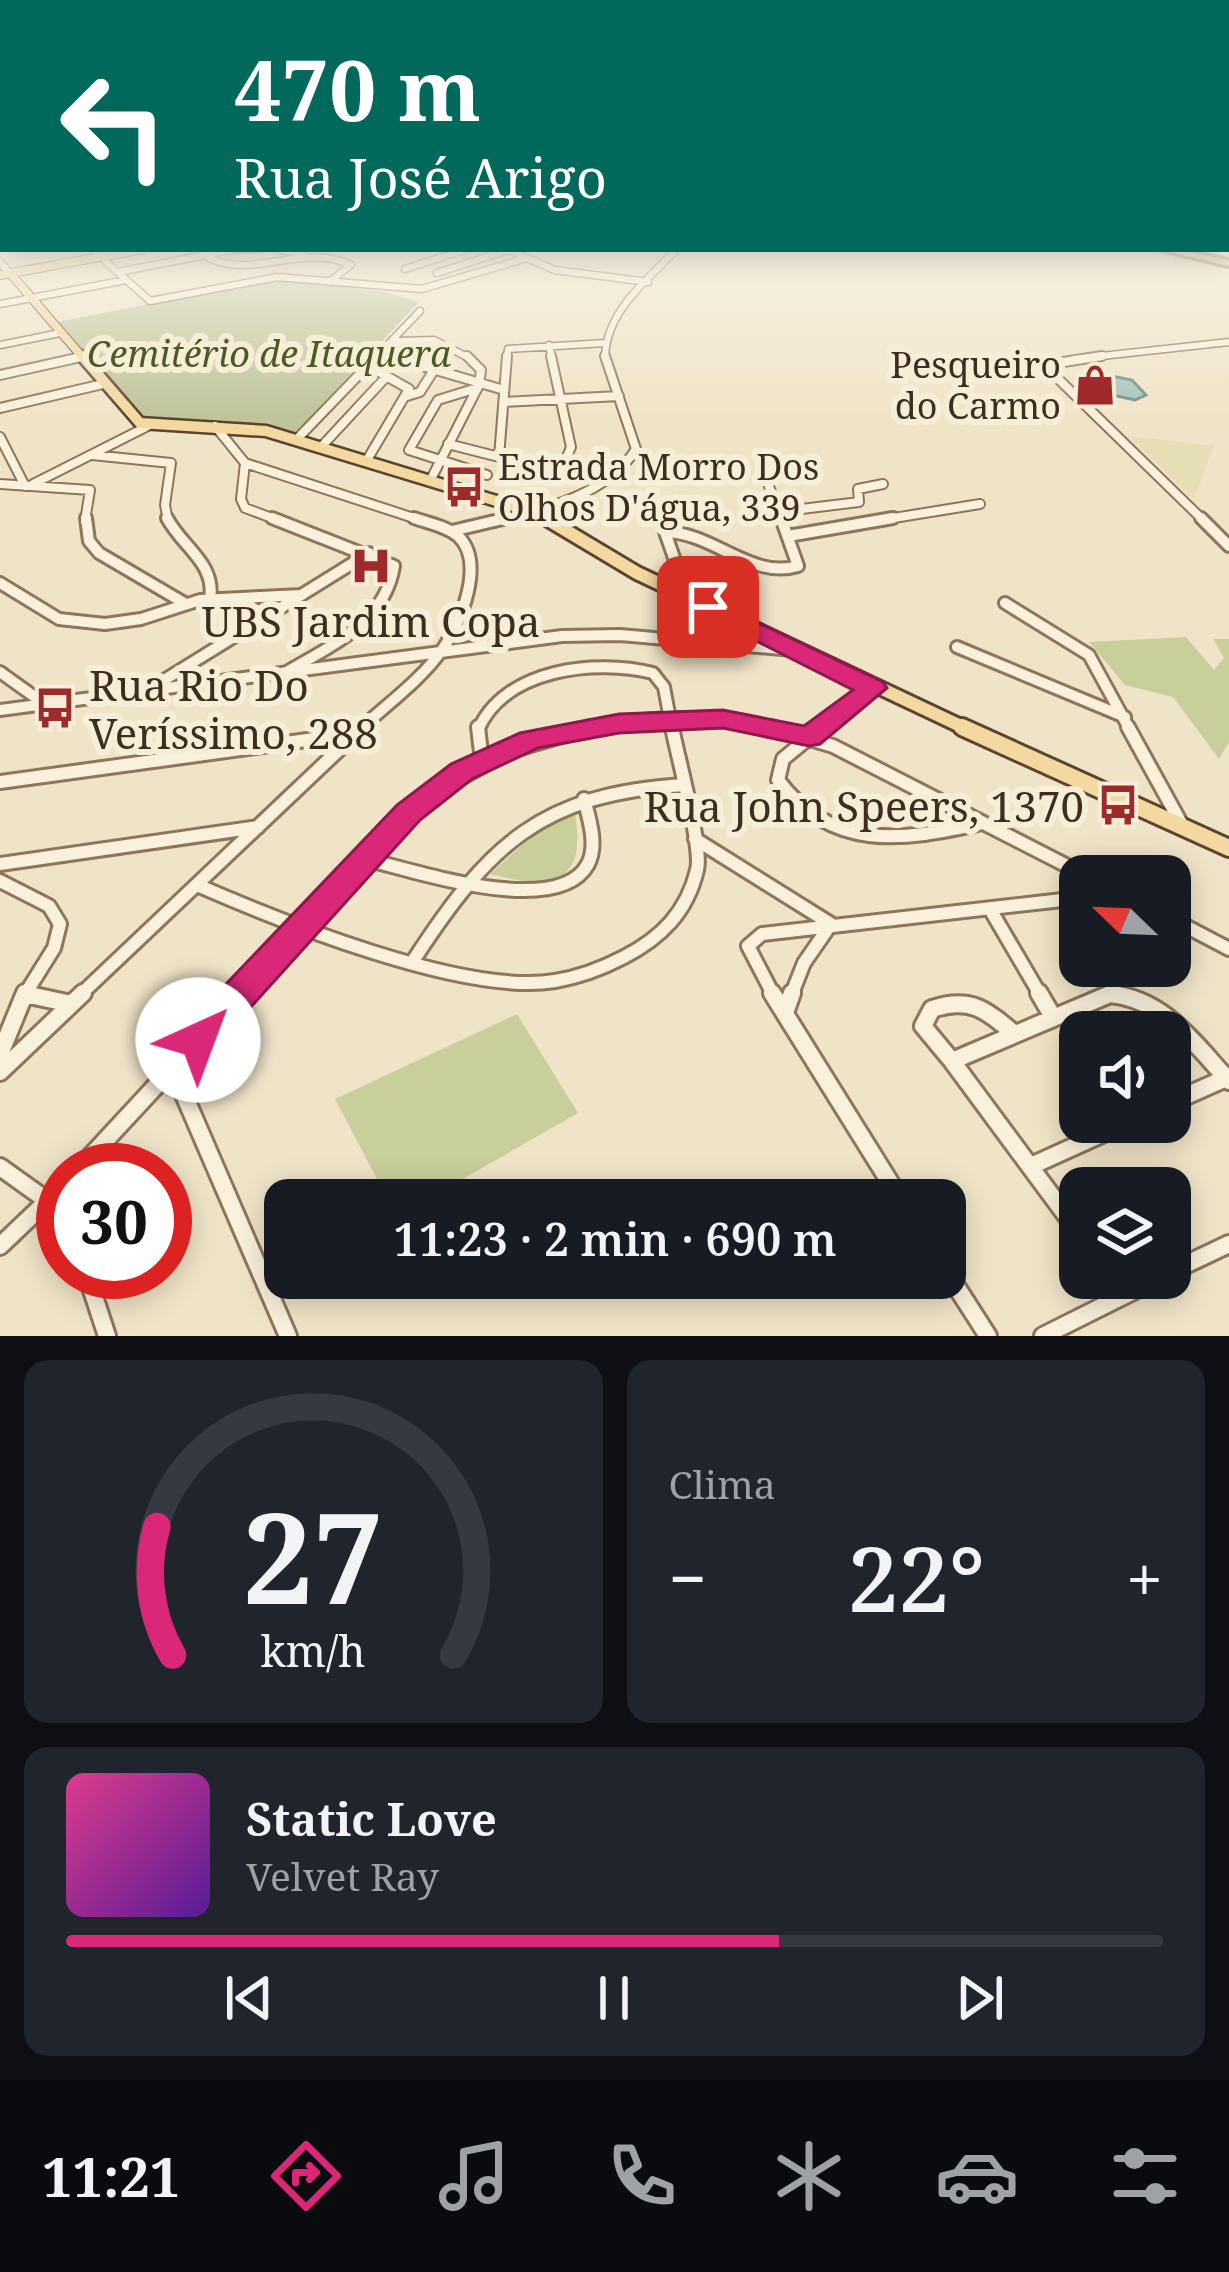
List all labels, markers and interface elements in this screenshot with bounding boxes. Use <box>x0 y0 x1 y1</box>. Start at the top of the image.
text: 470 m <box>234 31 481 146</box>
icon: left <box>36 48 192 204</box>
text: Rua José Arigo <box>234 140 607 214</box>
park label: Cemitério de Itaquera <box>87 329 451 378</box>
place label: Pesqueiro do Carmo <box>890 340 1061 430</box>
shop icon: Pesqueiro do Carmo <box>1072 362 1118 408</box>
place label: Estrada Morro Dos Olhos D'água, 339 <box>498 442 819 532</box>
bus stop icon: Estrada Morro Dos Olhos D'água, 339 <box>441 464 487 510</box>
hospital icon: UBS Jardim Copa <box>348 543 394 589</box>
pin <box>657 556 759 658</box>
icon: arrive <box>675 574 741 640</box>
place label: UBS Jardim Copa <box>201 592 541 649</box>
place label: Rua Rio Do Veríssimo, 288 <box>89 656 378 761</box>
bus stop icon: Rua Rio Do Veríssimo, 288 <box>32 685 78 731</box>
place label: Rua John Speers, 1370 <box>644 777 1084 834</box>
bus stop icon: Rua John Speers, 1370 <box>1095 782 1141 828</box>
north arrow <box>1059 855 1191 987</box>
map controls <box>1059 855 1191 1299</box>
position arrow <box>135 977 261 1103</box>
button: sound <box>1059 1011 1191 1143</box>
speed limit sign: 30 <box>36 1143 192 1299</box>
button: layers <box>1059 1167 1191 1299</box>
text: 11:23 · 2 min · 690 m <box>393 1208 837 1269</box>
text: Clima <box>669 1457 776 1510</box>
text: 27 <box>243 1471 384 1641</box>
text: 22° <box>848 1516 985 1638</box>
text: − <box>669 1532 707 1622</box>
text: + <box>1126 1532 1163 1622</box>
text: km/h <box>261 1620 366 1679</box>
text: Static Love <box>246 1788 497 1849</box>
text: Velvet Ray <box>246 1849 439 1902</box>
icon: previous <box>216 1965 282 2031</box>
icon: pause <box>581 1965 647 2031</box>
icon: next <box>947 1965 1013 2031</box>
icon: directions <box>264 2134 348 2218</box>
icon: music <box>432 2134 516 2218</box>
icon: phone <box>600 2134 684 2218</box>
icon: climate <box>767 2134 851 2218</box>
icon: car <box>935 2134 1019 2218</box>
icon: filters <box>1103 2134 1187 2218</box>
text: 11:21 <box>42 2139 180 2213</box>

